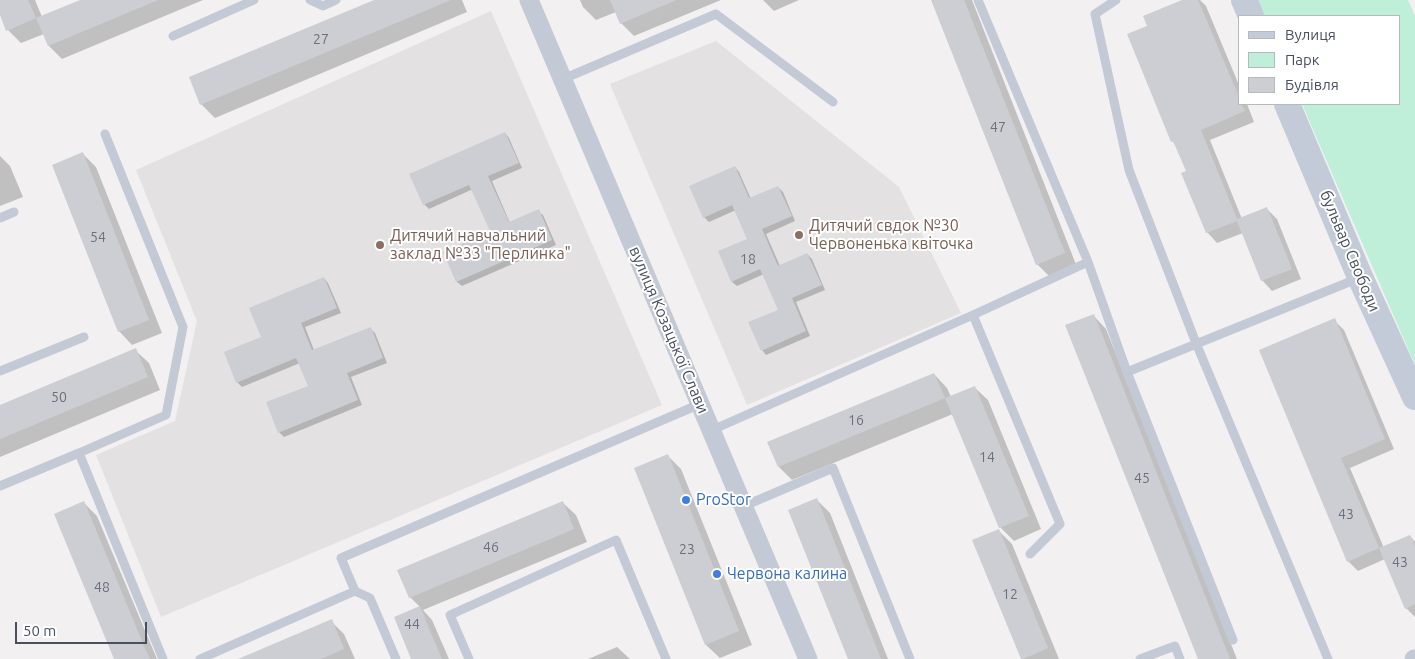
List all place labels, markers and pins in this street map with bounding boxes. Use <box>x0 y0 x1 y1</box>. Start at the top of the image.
place label: Дитячий свдок №30 Червоненька квіточка <box>809 216 973 254</box>
place label: Дитячий навчальний заклад №33 "Перлинка" <box>390 226 571 264</box>
marker: Дитячий свдок №30 Червоненька квіточка <box>793 229 805 241</box>
marker: Дитячий навчальний заклад №33 "Перлинка" <box>374 239 386 251</box>
place label: ProStor <box>696 490 751 510</box>
marker: ProStor <box>680 494 692 506</box>
place label: Червона калина <box>727 564 847 584</box>
marker: Червона калина <box>711 568 723 580</box>

